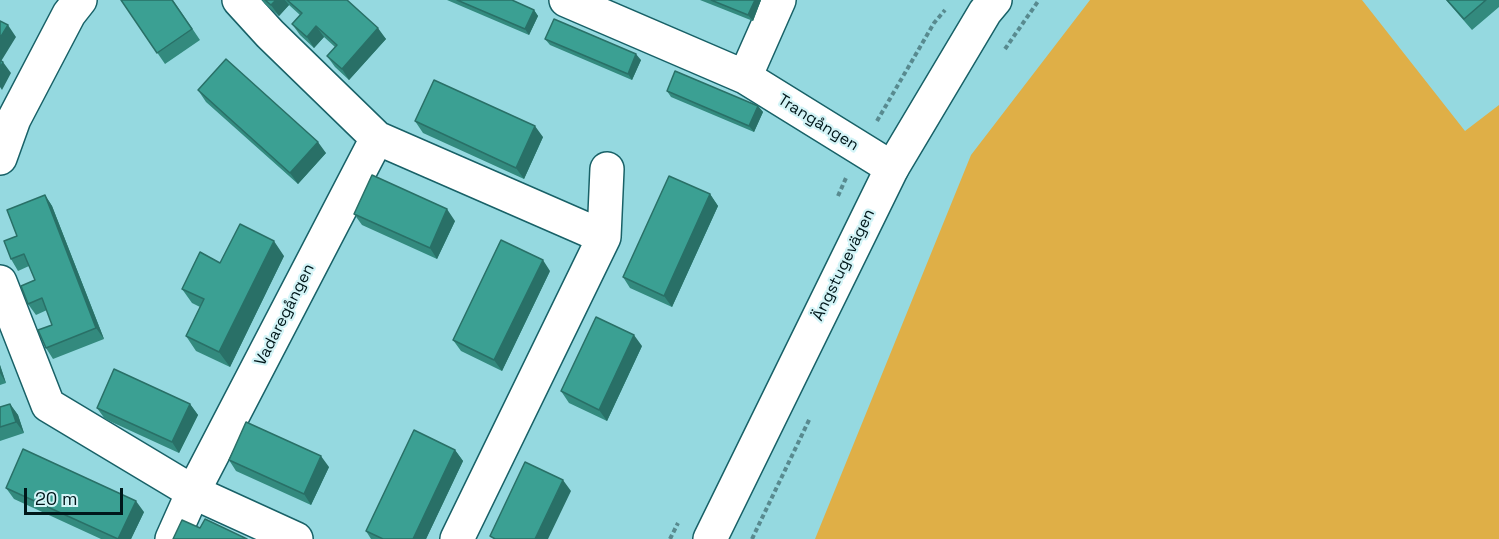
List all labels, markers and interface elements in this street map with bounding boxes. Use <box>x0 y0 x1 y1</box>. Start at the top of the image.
street label: Trangången <box>774 91 862 155</box>
street label: Ängstugevägen <box>809 206 879 324</box>
street label: Vadaregången <box>251 261 319 369</box>
scale bar <box>27 476 126 514</box>
text: 20 m <box>35 487 78 510</box>

